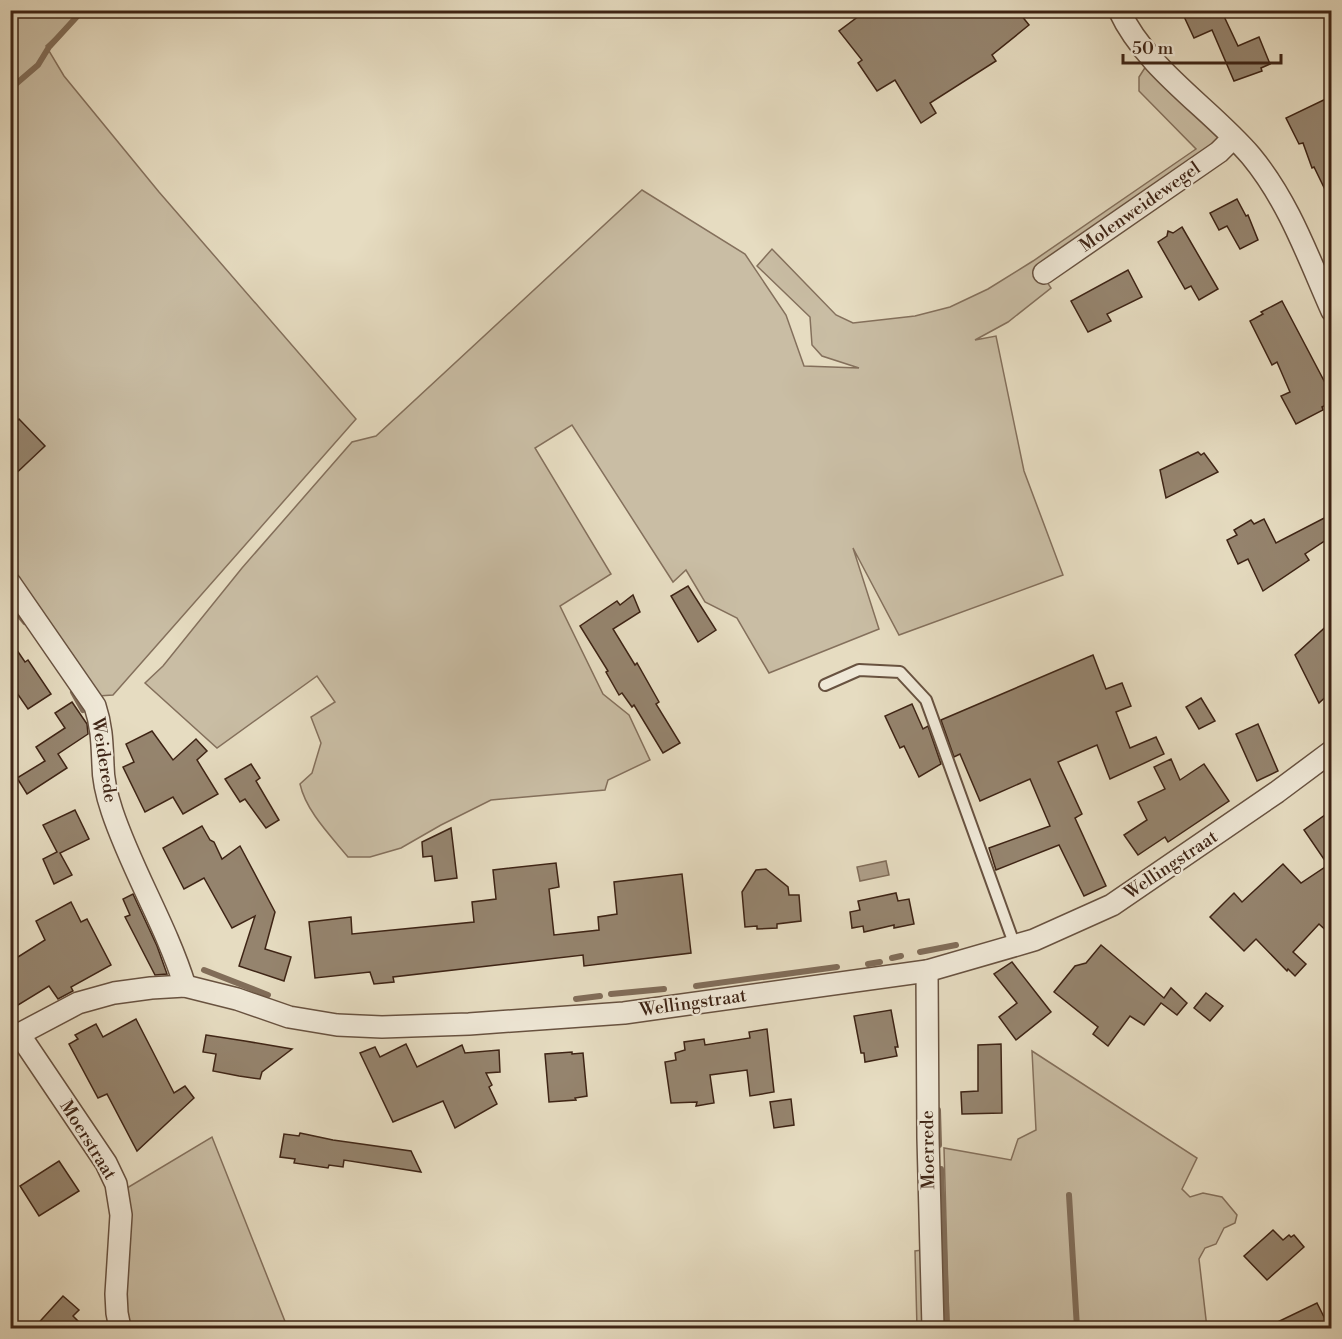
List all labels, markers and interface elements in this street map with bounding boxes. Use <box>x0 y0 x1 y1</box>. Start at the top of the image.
scale bar <box>1123 27 1280 65</box>
text: 50 m <box>1132 37 1174 60</box>
street label: Molenweidewegel <box>1075 156 1206 257</box>
street label: Weiderede <box>86 715 122 804</box>
street label: Wellingstraat <box>1119 825 1223 905</box>
street label: Wellingstraat <box>637 984 748 1022</box>
street label: Moerstraat <box>55 1096 122 1185</box>
street label: Moerrede <box>916 1110 940 1190</box>

